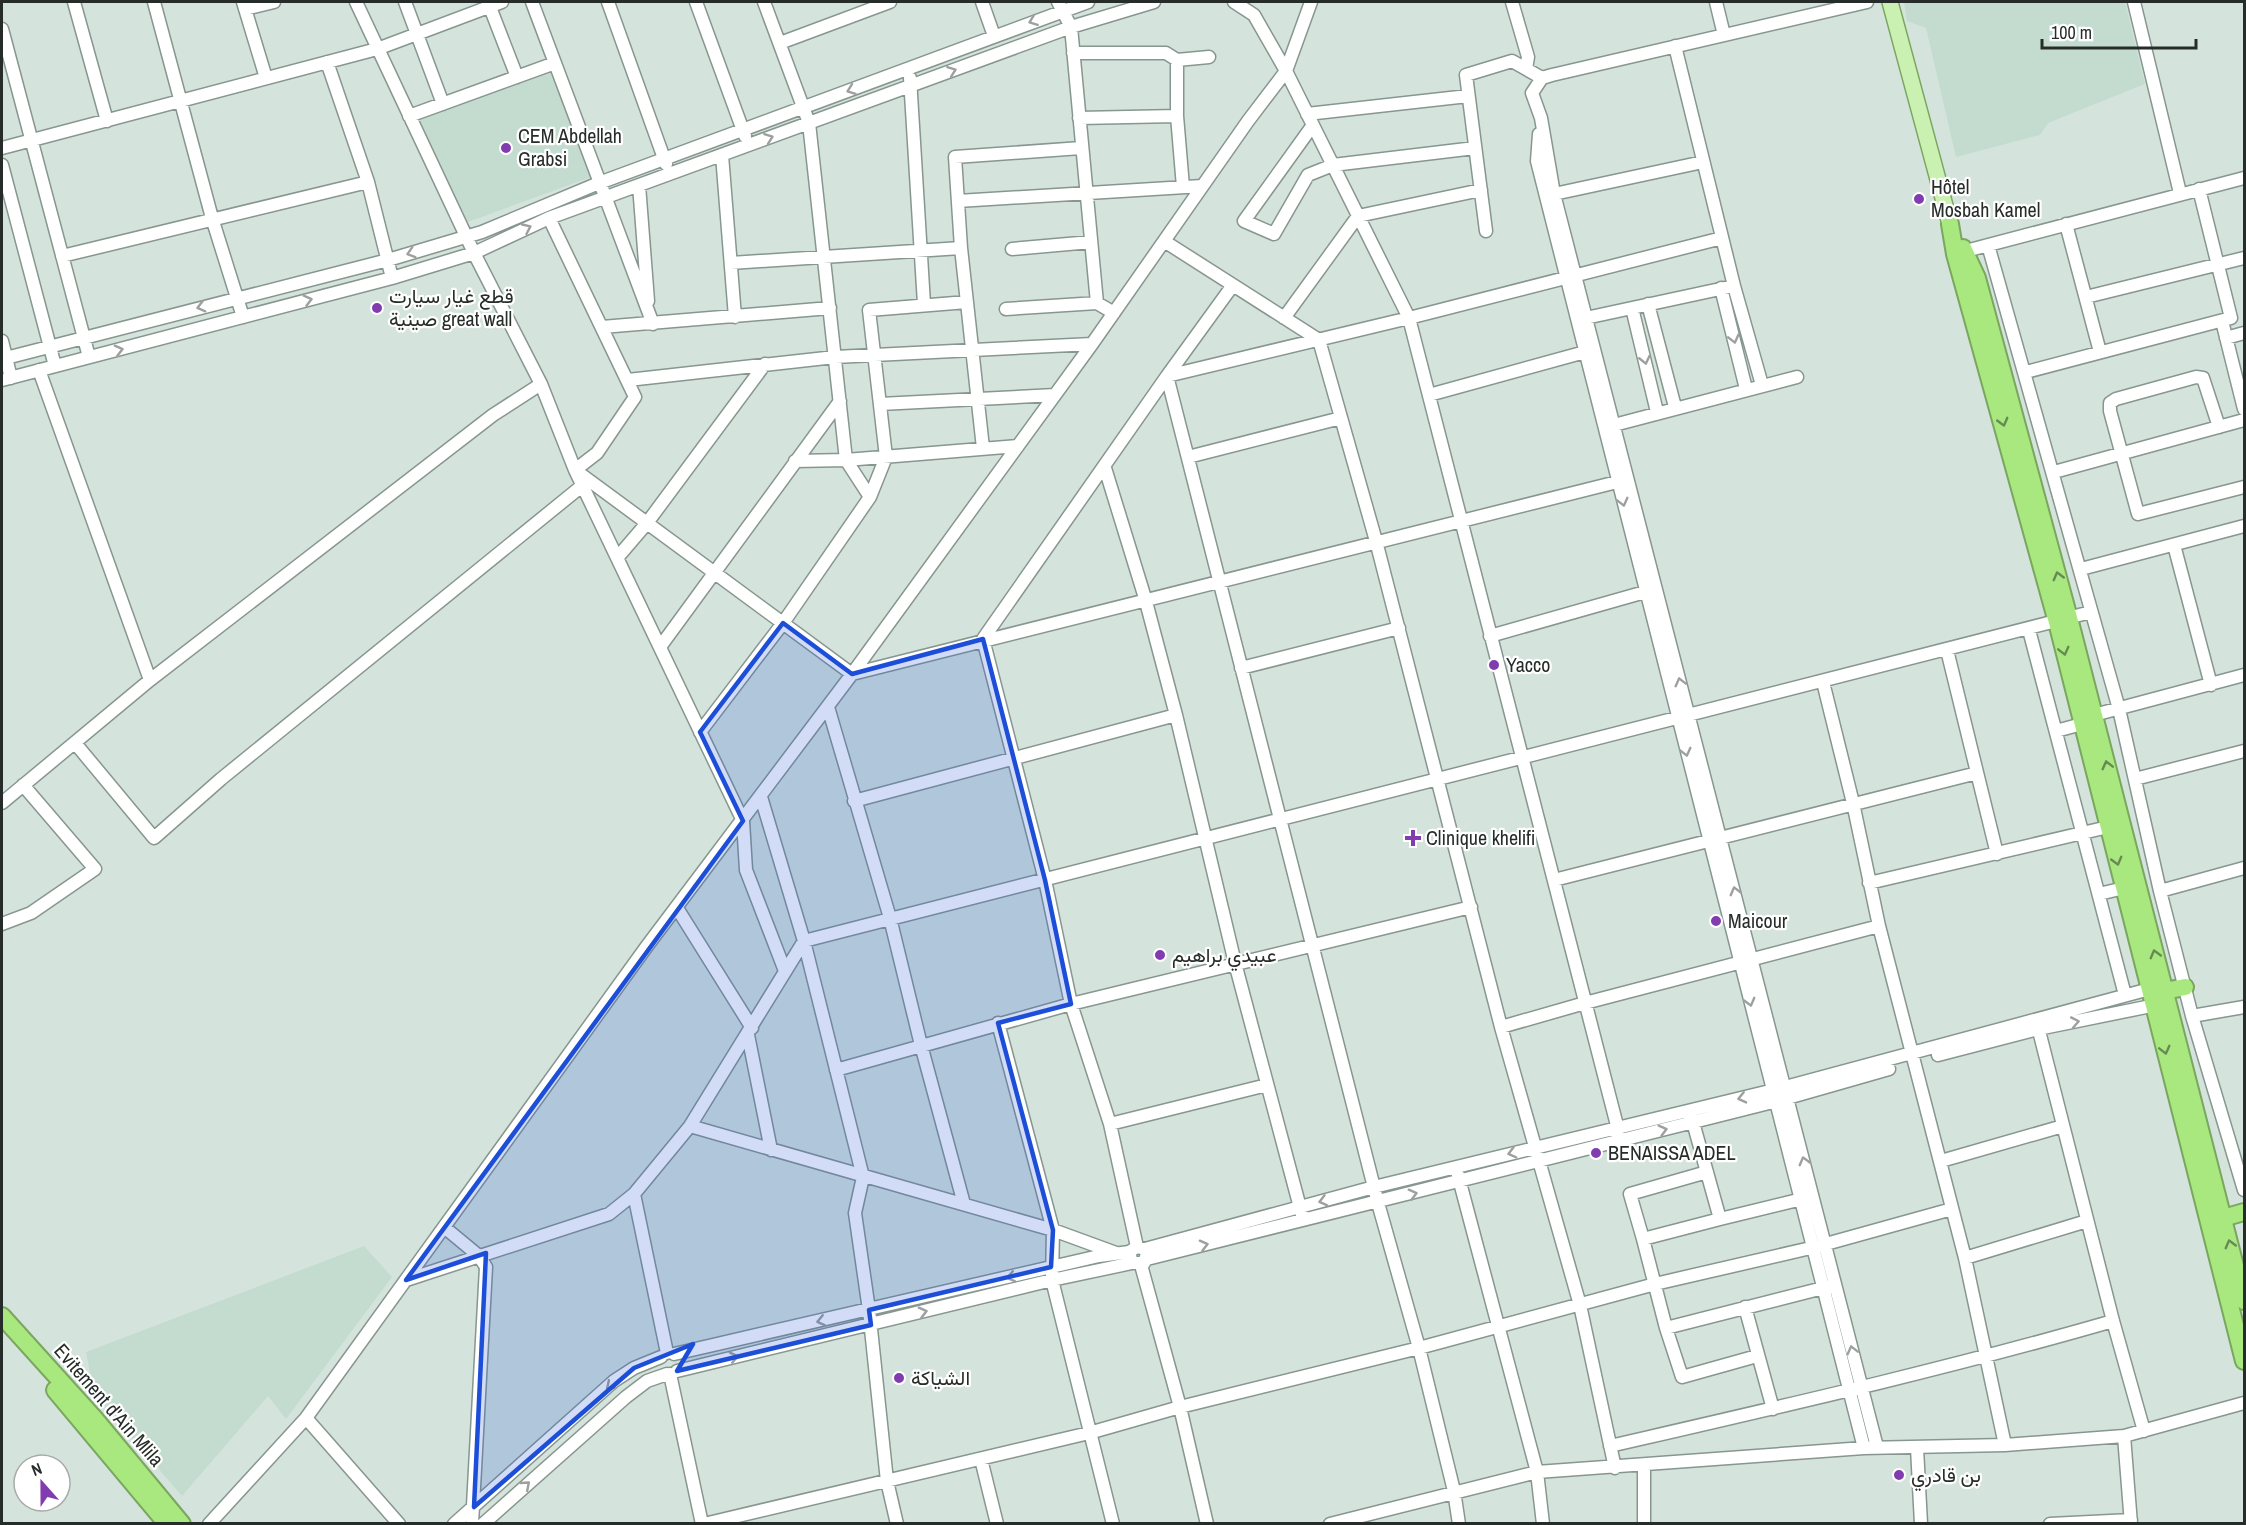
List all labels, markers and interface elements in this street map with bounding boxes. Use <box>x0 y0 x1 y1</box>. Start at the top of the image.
scale bar <box>2042 12 2196 50</box>
one-way arrow <box>1028 14 1039 26</box>
text: 100 m <box>2051 20 2092 45</box>
one-way arrow <box>946 65 957 78</box>
one-way arrow <box>846 82 857 95</box>
place label: CEM Abdellah Grabsi <box>518 122 622 172</box>
one-way arrow <box>763 132 774 145</box>
marker: CEM Abdellah Grabsi <box>499 141 513 155</box>
place label: Hôtel Mosbah Kamel <box>1931 173 2040 223</box>
marker: Hôtel Mosbah Kamel <box>1912 192 1926 206</box>
one-way arrow <box>521 224 532 236</box>
one-way arrow <box>406 246 416 258</box>
place label: قطع غيار سيارت صينية great wall <box>389 282 514 332</box>
one-way arrow <box>303 295 313 308</box>
one-way arrow <box>196 299 206 312</box>
marker: قطع غيار سيارت صينية great wall <box>370 301 384 315</box>
one-way arrow <box>1726 333 1739 343</box>
one-way arrow <box>114 344 124 357</box>
one-way arrow <box>1637 355 1650 365</box>
one-way arrow <box>1995 417 2008 427</box>
one-way arrow <box>1615 497 1628 507</box>
one-way arrow <box>2053 571 2065 582</box>
one-way arrow <box>2057 645 2069 656</box>
place label: Yacco <box>1506 651 1550 678</box>
marker: Yacco <box>1487 658 1501 672</box>
one-way arrow <box>1675 677 1687 688</box>
one-way arrow <box>1679 747 1692 757</box>
one-way arrow <box>2102 760 2114 771</box>
place label: Clinique khelifi <box>1426 824 1535 851</box>
marker: Clinique khelifi <box>1404 829 1422 847</box>
one-way arrow <box>2110 855 2122 865</box>
one-way arrow <box>1729 886 1742 896</box>
place label: Maicour <box>1728 907 1788 934</box>
marker: Maicour <box>1709 914 1723 928</box>
place label: عبيدي براهيم <box>1172 941 1277 972</box>
marker: عبيدي براهيم <box>1153 948 1167 962</box>
one-way arrow <box>2150 949 2163 959</box>
one-way arrow <box>1743 996 1755 1007</box>
one-way arrow <box>2070 1016 2080 1029</box>
one-way arrow <box>2158 1044 2171 1054</box>
one-way arrow <box>1737 1091 1747 1104</box>
one-way arrow <box>1658 1124 1668 1137</box>
place label: BENAISSA ADEL <box>1608 1139 1736 1166</box>
one-way arrow <box>1507 1146 1517 1159</box>
marker: BENAISSA ADEL <box>1589 1146 1603 1160</box>
one-way arrow <box>1798 1156 1811 1166</box>
one-way arrow <box>1408 1188 1418 1201</box>
one-way arrow <box>1318 1194 1328 1206</box>
one-way arrow <box>2224 1239 2237 1249</box>
one-way arrow <box>1198 1240 1208 1253</box>
one-way arrow <box>1006 1269 1016 1282</box>
one-way arrow <box>918 1307 928 1319</box>
one-way arrow <box>816 1314 826 1327</box>
street label: Evitement d'Ain Mlila <box>49 1338 170 1472</box>
one-way arrow <box>1847 1345 1860 1355</box>
one-way arrow <box>729 1352 739 1365</box>
place label: الشياكة <box>911 1364 970 1391</box>
marker: الشياكة <box>892 1371 906 1385</box>
one-way arrow <box>606 1378 617 1389</box>
north arrow <box>12 1453 72 1513</box>
text: N <box>28 1457 45 1481</box>
place label: بن قادري <box>1911 1461 1981 1492</box>
marker: بن قادري <box>1892 1468 1906 1482</box>
one-way arrow <box>520 1481 530 1492</box>

